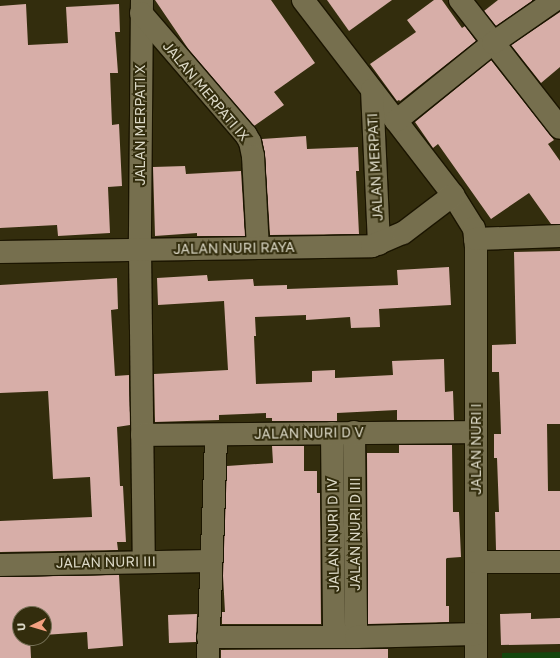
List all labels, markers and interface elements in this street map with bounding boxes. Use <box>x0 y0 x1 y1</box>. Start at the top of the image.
street label: JALAN MERPATI IX <box>159 38 253 144</box>
street label: JALAN MERPATI X <box>132 65 148 185</box>
street label: JALAN MERPATI <box>364 113 386 221</box>
street label: JALAN NURI RAYA <box>173 239 295 257</box>
street label: JALAN NURI I <box>468 403 484 495</box>
street label: JALAN NURI D V <box>254 424 364 442</box>
street label: JALAN NURI D III <box>347 477 363 591</box>
street label: JALAN NURI D IV <box>324 478 342 592</box>
street label: JALAN NURI III <box>56 553 156 571</box>
north arrow <box>12 606 52 646</box>
text: U <box>14 622 27 632</box>

